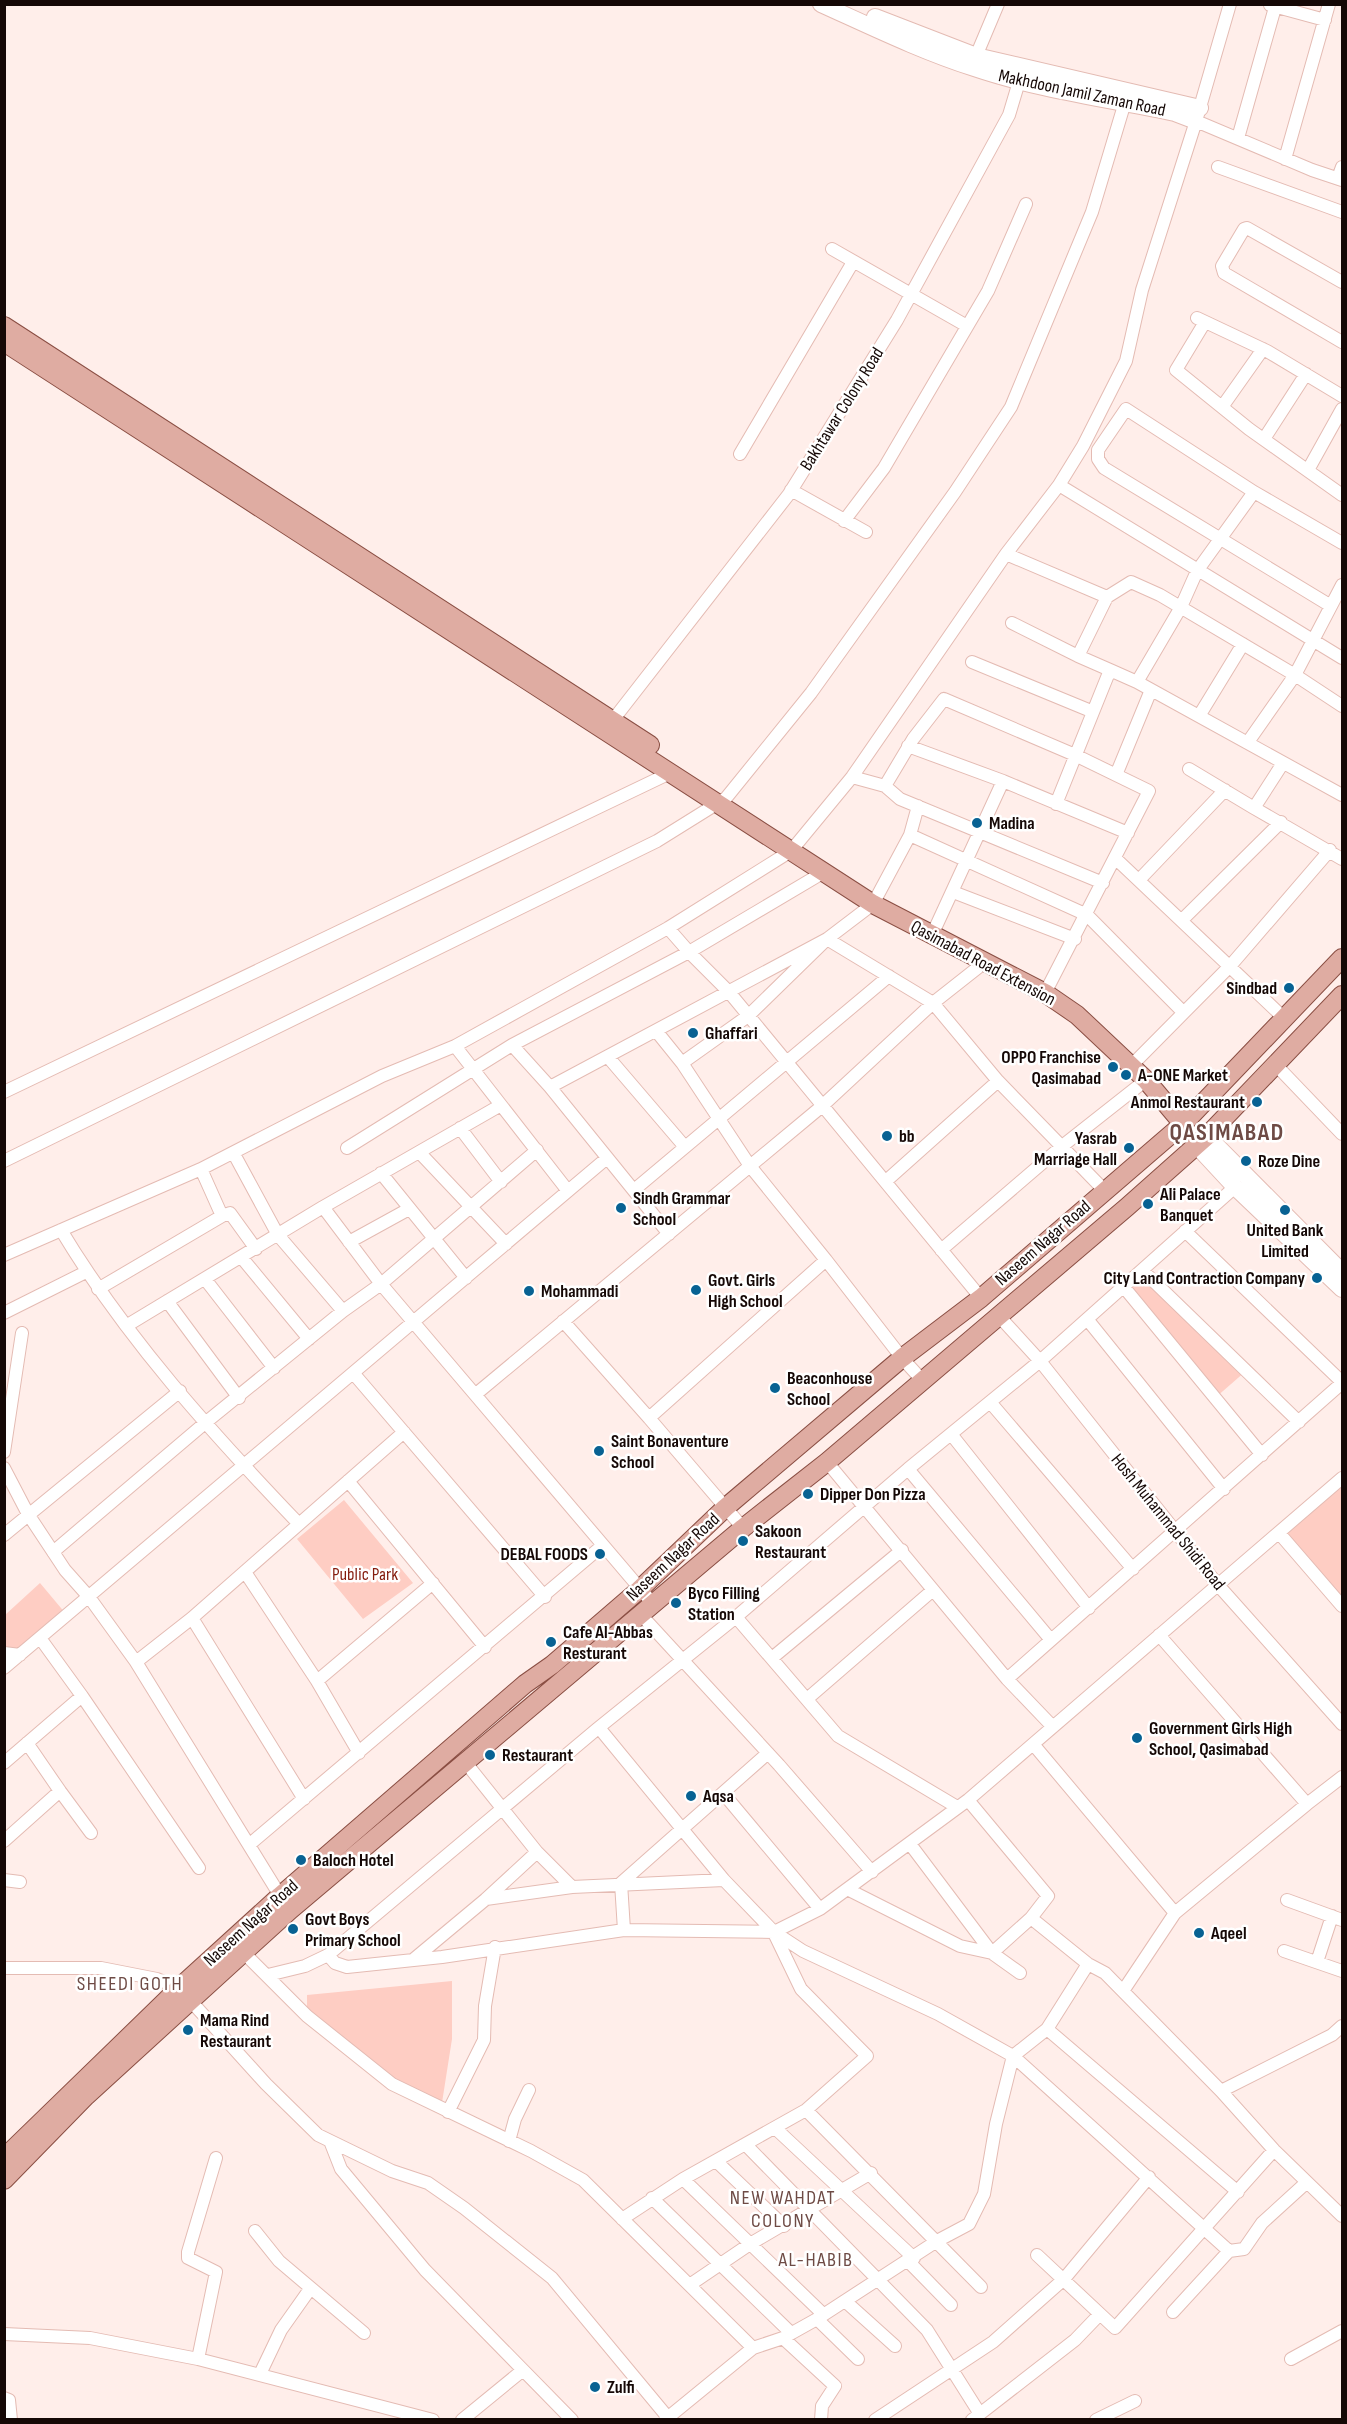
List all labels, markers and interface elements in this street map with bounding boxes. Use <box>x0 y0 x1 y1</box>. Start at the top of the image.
street label: Makhdoon Jamil Zaman Road <box>997 65 1167 121</box>
street label: Bakhtawar Colony Road <box>796 344 888 474</box>
place label: Madina <box>989 813 1035 834</box>
marker: Madina <box>970 816 984 830</box>
street label: Qasimabad Road Extension <box>907 916 1059 1010</box>
place label: Sindbad <box>1226 978 1277 999</box>
marker: Sindbad <box>1282 981 1296 995</box>
place label: Ghaffari <box>705 1023 758 1044</box>
marker: Ghaffari <box>686 1026 700 1040</box>
place label: OPPO Franchise Qasimabad <box>1001 1047 1101 1089</box>
marker: OPPO Franchise Qasimabad <box>1106 1060 1120 1074</box>
place label: A-ONE Market <box>1137 1065 1228 1086</box>
marker: A-ONE Market <box>1119 1068 1133 1082</box>
place label: Anmol Restaurant <box>1130 1092 1245 1113</box>
marker: Anmol Restaurant <box>1250 1095 1264 1109</box>
district label: QASIMABAD <box>1169 1118 1285 1147</box>
place label: bb <box>899 1126 915 1147</box>
place label: Yasrab Marriage Hall <box>1034 1128 1117 1170</box>
marker: bb <box>880 1129 894 1143</box>
marker: Yasrab Marriage Hall <box>1122 1141 1136 1155</box>
place label: Roze Dine <box>1258 1151 1320 1172</box>
marker: Roze Dine <box>1239 1154 1253 1168</box>
place label: Ali Palace Banquet <box>1159 1184 1221 1226</box>
place label: Sindh Grammar School <box>633 1188 731 1230</box>
street label: Naseem Nagar Road <box>991 1196 1095 1290</box>
marker: Ali Palace Banquet <box>1141 1197 1155 1211</box>
marker: Sindh Grammar School <box>614 1201 628 1215</box>
marker: United Bank Limited <box>1278 1203 1292 1217</box>
place label: United Bank Limited <box>1247 1220 1324 1262</box>
place label: City Land Contraction Company <box>1104 1268 1306 1289</box>
place label: Govt. Girls High School <box>708 1270 783 1312</box>
marker: City Land Contraction Company <box>1310 1271 1324 1285</box>
place label: Mohammadi <box>541 1281 618 1302</box>
marker: Govt. Girls High School <box>689 1283 703 1297</box>
marker: Mohammadi <box>522 1284 536 1298</box>
place label: Beaconhouse School <box>787 1368 872 1410</box>
marker: Beaconhouse School <box>768 1381 782 1395</box>
place label: Saint Bonaventure School <box>611 1431 729 1473</box>
marker: Saint Bonaventure School <box>592 1444 606 1458</box>
street label: Hosh Muhammad Shidi Road <box>1107 1450 1229 1594</box>
place label: Dipper Don Pizza <box>820 1484 926 1505</box>
marker: Dipper Don Pizza <box>801 1487 815 1501</box>
street label: Naseem Nagar Road <box>622 1509 724 1605</box>
place label: Sakoon Restaurant <box>755 1521 826 1563</box>
marker: Sakoon Restaurant <box>736 1534 750 1548</box>
place label: DEBAL FOODS <box>501 1544 588 1565</box>
marker: DEBAL FOODS <box>593 1547 607 1561</box>
park label: Public Park <box>332 1564 398 1585</box>
place label: Byco Filling Station <box>688 1583 760 1625</box>
marker: Byco Filling Station <box>669 1596 683 1610</box>
place label: Cafe Al-Abbas Resturant <box>563 1622 653 1664</box>
marker: Cafe Al-Abbas Resturant <box>544 1635 558 1649</box>
place label: Government Girls High School, Qasimabad <box>1149 1718 1292 1760</box>
marker: Government Girls High School, Qasimabad <box>1130 1731 1144 1745</box>
place label: Restaurant <box>502 1745 573 1766</box>
marker: Restaurant <box>483 1748 497 1762</box>
place label: Aqsa <box>702 1786 734 1807</box>
marker: Aqsa <box>684 1789 698 1803</box>
place label: Baloch Hotel <box>313 1850 394 1871</box>
marker: Baloch Hotel <box>294 1853 308 1867</box>
street label: Naseem Nagar Road <box>200 1875 302 1971</box>
place label: Govt Boys Primary School <box>305 1909 401 1951</box>
marker: Govt Boys Primary School <box>286 1922 300 1936</box>
place label: Aqeel <box>1210 1923 1247 1944</box>
marker: Aqeel <box>1192 1926 1206 1940</box>
district label: SHEEDI GOTH <box>77 1972 183 1996</box>
place label: Mama Rind Restaurant <box>200 2010 271 2052</box>
marker: Mama Rind Restaurant <box>181 2023 195 2037</box>
district label: NEW WAHDAT COLONY <box>730 2186 836 2233</box>
district label: AL-HABIB <box>778 2248 853 2272</box>
place label: Zulfi <box>607 2377 635 2398</box>
marker: Zulfi <box>588 2380 602 2394</box>

